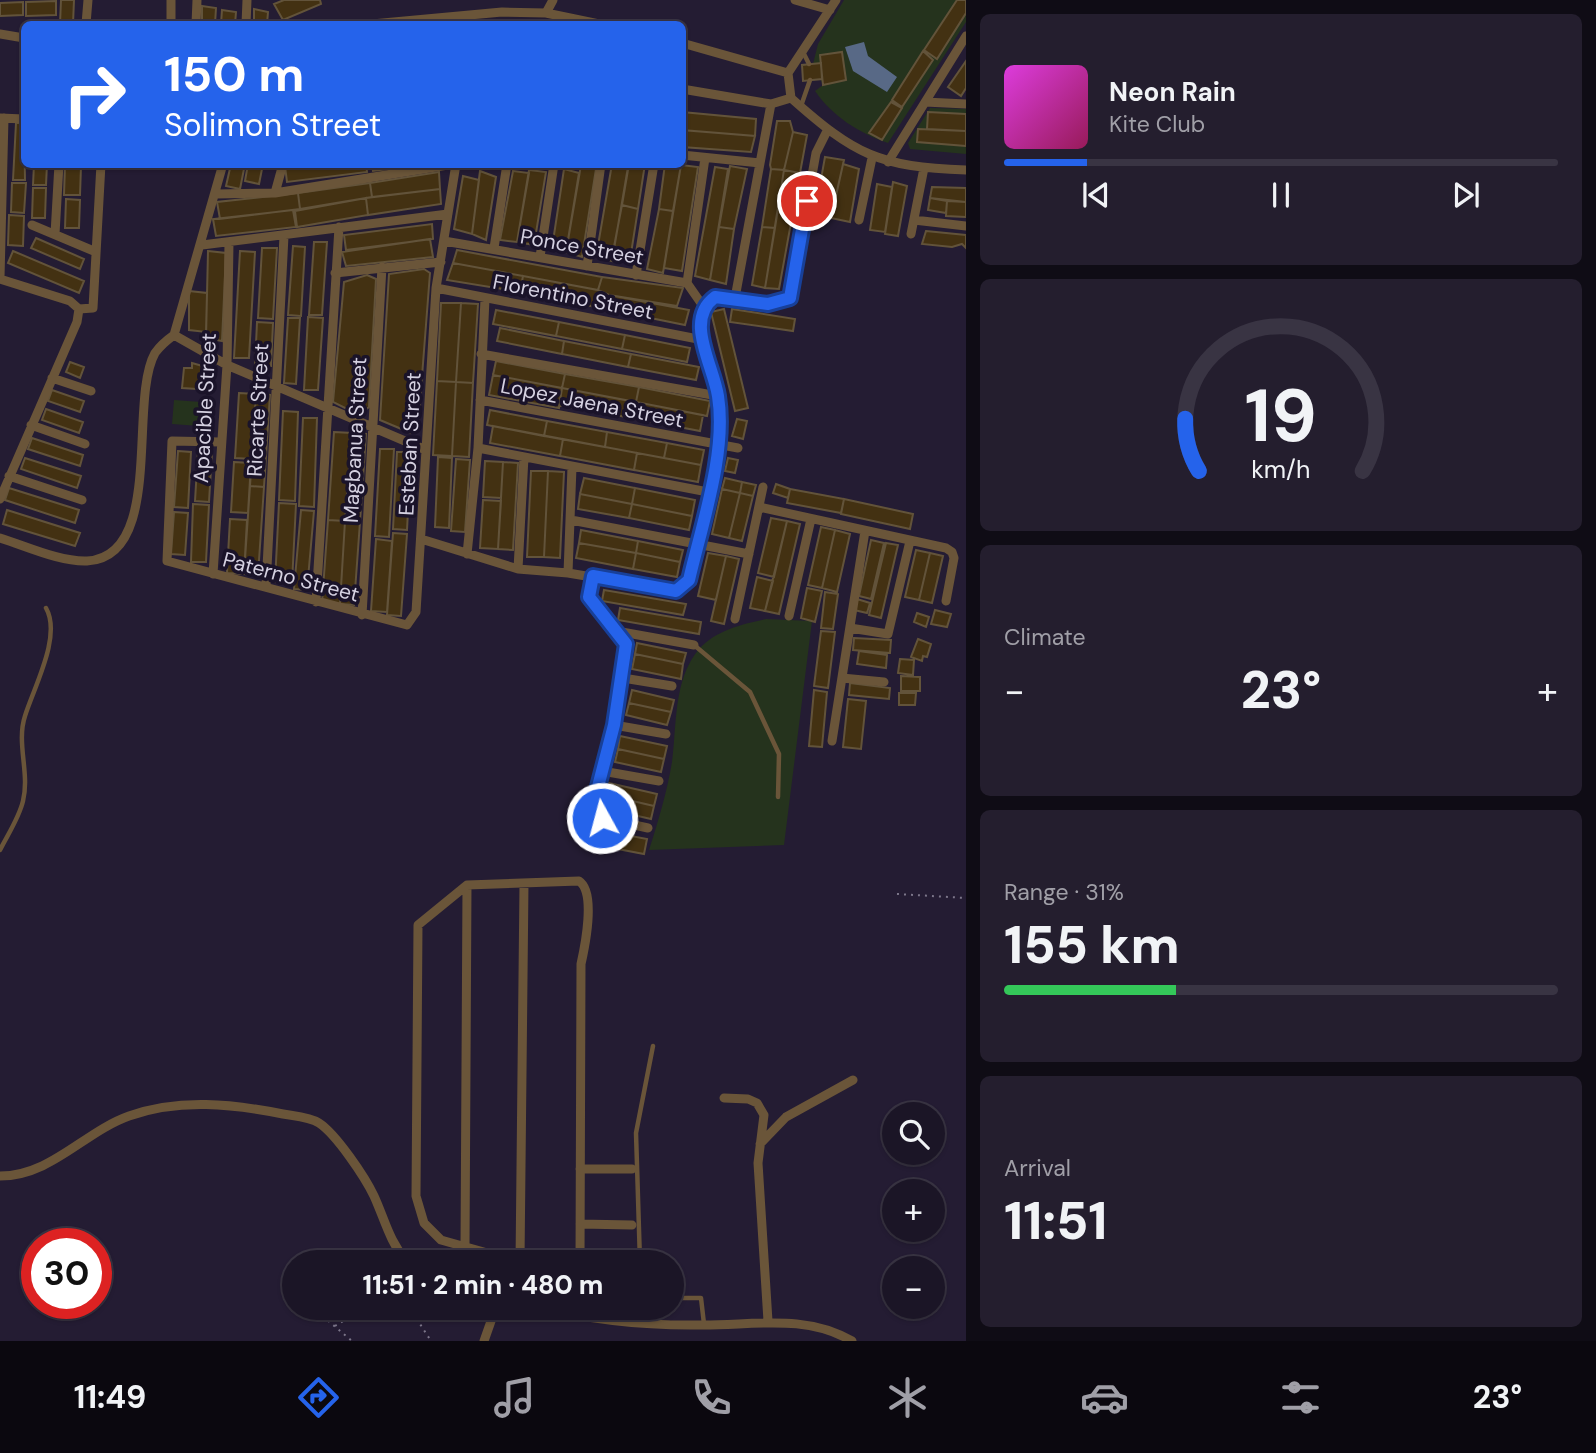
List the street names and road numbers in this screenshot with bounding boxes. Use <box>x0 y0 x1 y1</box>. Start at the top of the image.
street label: Ponce Street <box>518 222 646 272</box>
street label: Florentino Street <box>491 268 655 326</box>
street label: Apacible Street <box>187 332 223 484</box>
street label: Ricarte Street <box>241 343 275 477</box>
street label: Magbanua Street <box>337 356 373 524</box>
street label: Esteban Street <box>392 372 428 516</box>
street label: Lopez Jaena Street <box>498 372 686 434</box>
street label: Paterno Street <box>220 545 362 609</box>

